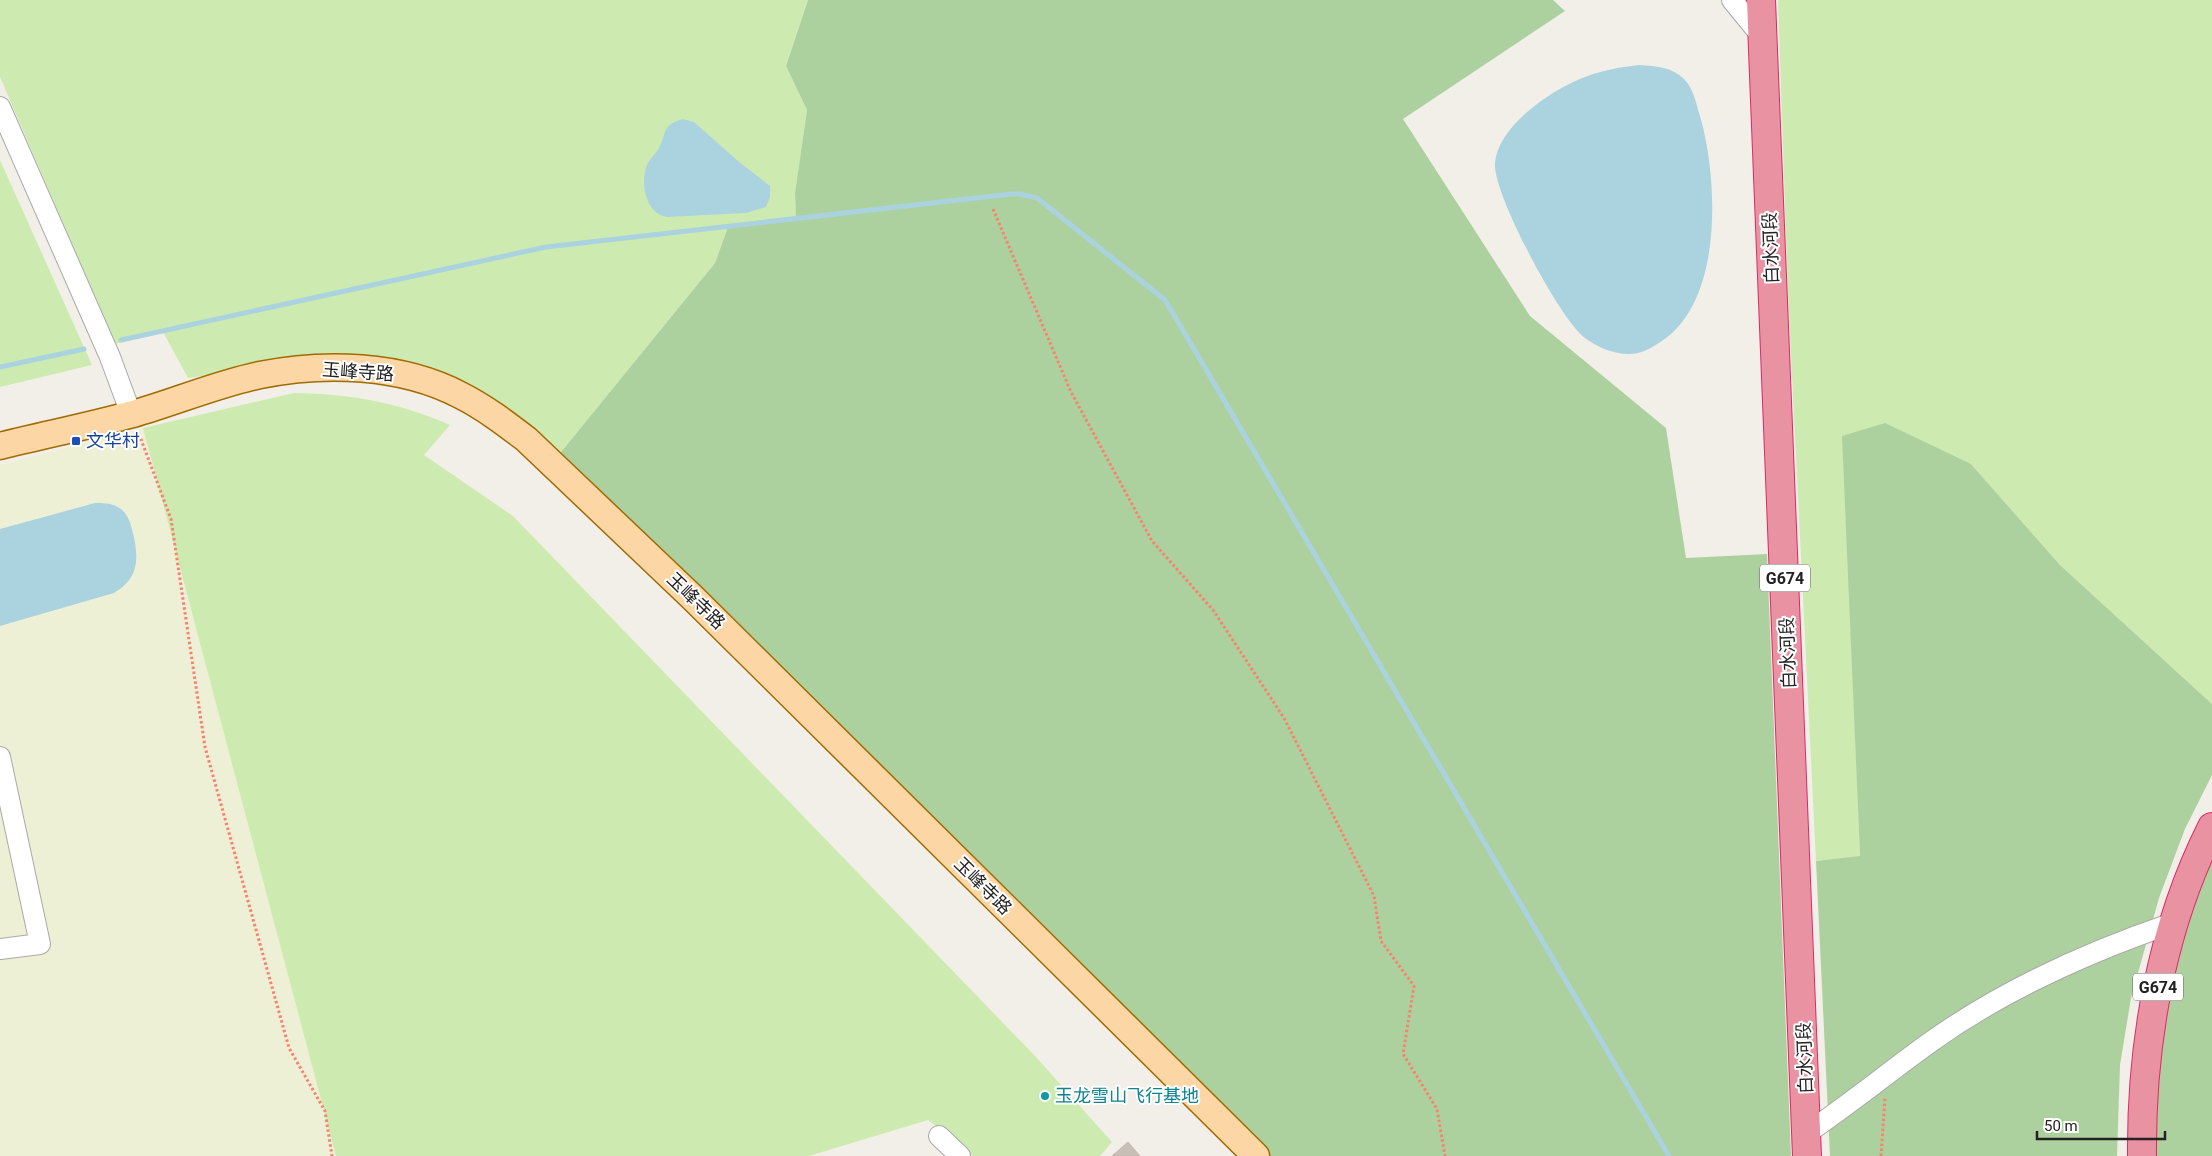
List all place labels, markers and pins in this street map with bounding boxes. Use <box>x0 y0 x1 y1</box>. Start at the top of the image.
place label: 文华村 <box>86 430 140 451</box>
marker: 文华村 <box>70 435 82 447</box>
place label: 玉龙雪山飞行基地 <box>1055 1085 1199 1106</box>
marker: 玉龙雪山飞行基地 <box>1039 1090 1051 1102</box>

